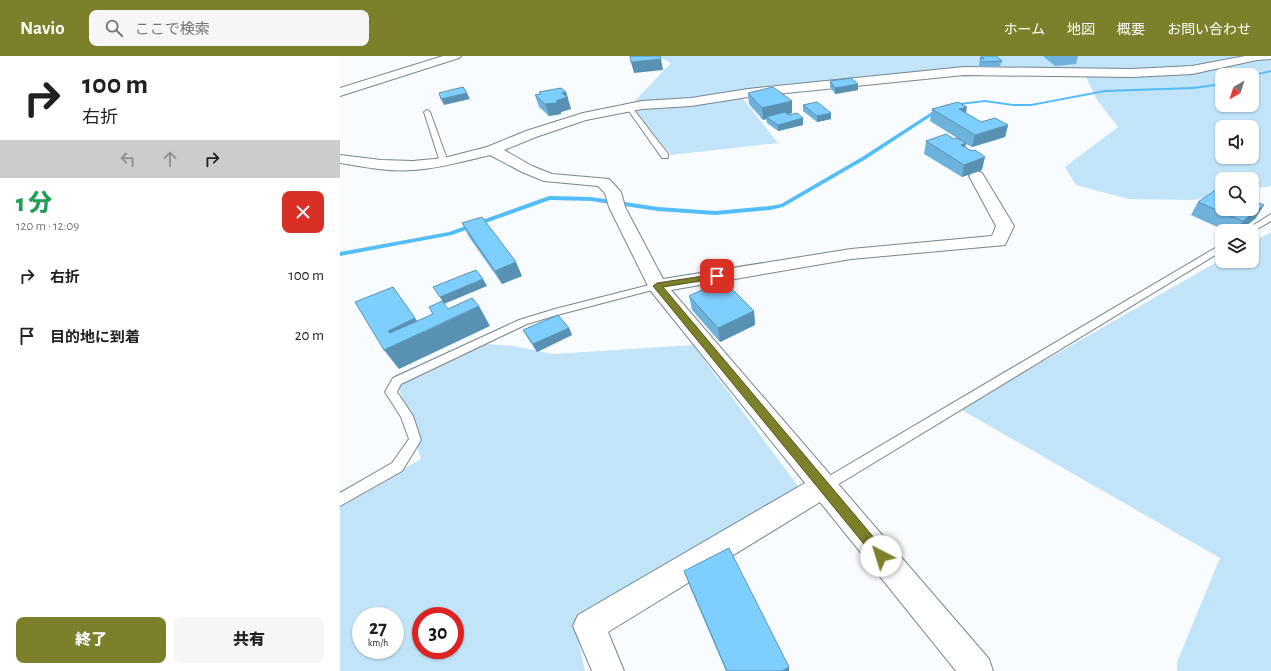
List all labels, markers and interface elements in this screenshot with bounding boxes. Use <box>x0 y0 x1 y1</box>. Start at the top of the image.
search box <box>89 10 369 46</box>
icon: search <box>103 17 125 39</box>
text: Navio <box>20 19 65 38</box>
text: ここで検索 <box>135 22 210 37</box>
text: ホーム <box>1003 23 1045 37</box>
text: 地図 <box>1067 23 1095 37</box>
text: 概要 <box>1117 23 1145 37</box>
text: お問い合わせ <box>1167 23 1251 37</box>
north arrow <box>1215 68 1259 112</box>
map controls <box>1215 68 1259 268</box>
text: 100 m <box>82 71 148 99</box>
icon: right <box>16 72 68 124</box>
text: 右折 <box>82 109 118 127</box>
button: sound <box>1215 120 1259 164</box>
icon: left <box>117 148 139 170</box>
icon: ahead <box>159 148 181 170</box>
icon: right <box>201 148 223 170</box>
button: search <box>1215 172 1259 216</box>
button: close <box>282 191 324 233</box>
text: 1 分 <box>16 192 52 216</box>
text: 120 m · 12:09 <box>16 220 79 233</box>
button: layers <box>1215 224 1259 268</box>
pin <box>700 259 734 293</box>
icon: right <box>16 265 38 287</box>
icon: arrive <box>706 265 728 287</box>
text: 100 m <box>289 268 324 283</box>
text: 右折 <box>50 270 80 285</box>
icon: arrive <box>16 325 38 347</box>
text: 20 m <box>295 328 324 343</box>
text: 目的地に到着 <box>50 330 140 345</box>
position arrow <box>860 535 902 577</box>
speed limit sign: 30 <box>412 607 464 659</box>
button: 終了 <box>16 617 166 663</box>
button: 共有 <box>174 617 324 663</box>
text: 27 <box>369 618 387 638</box>
text: km/h <box>368 638 388 648</box>

